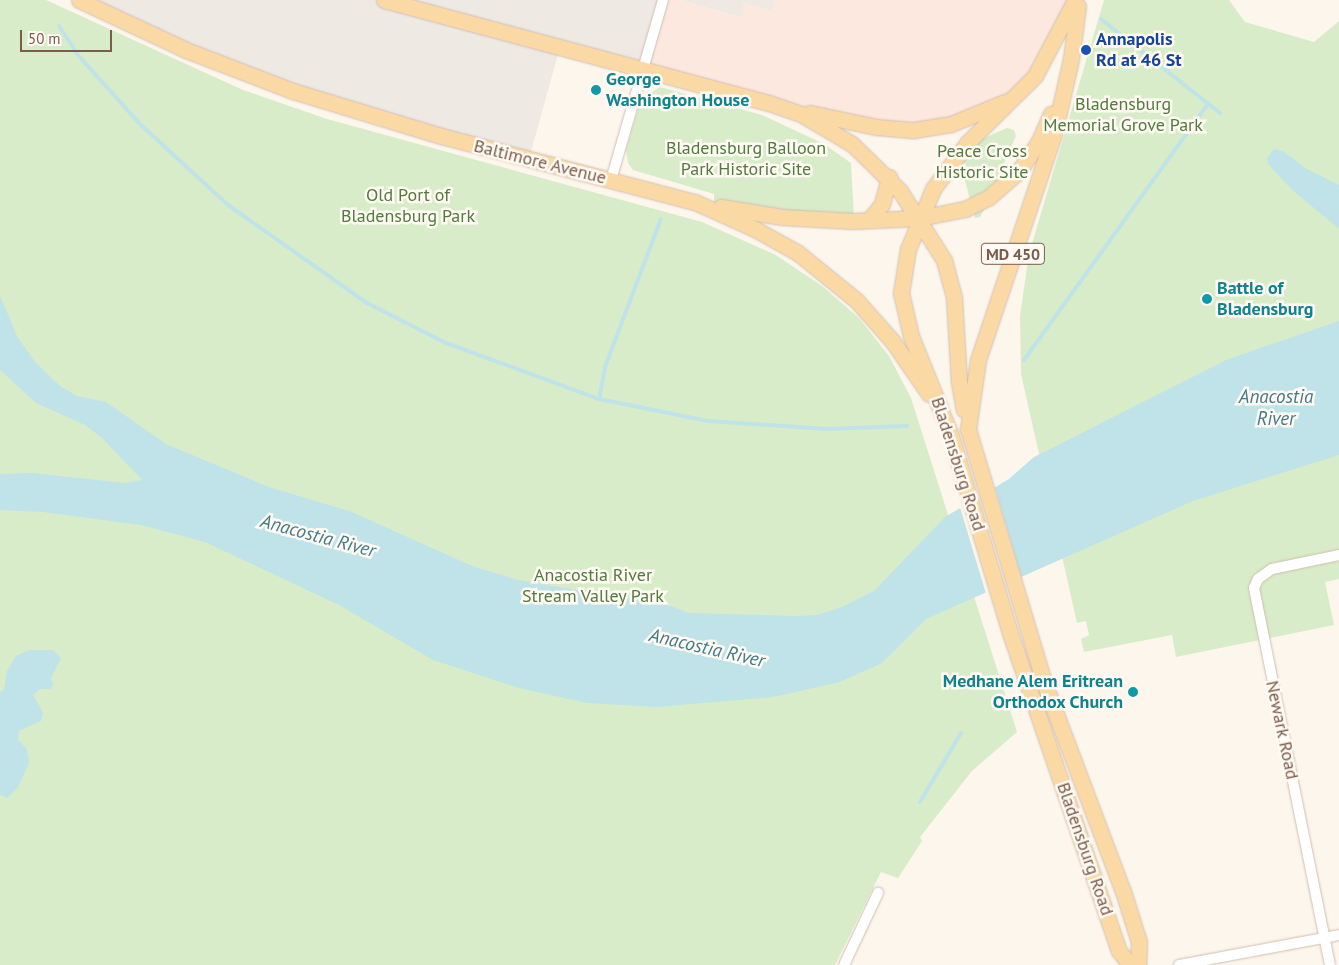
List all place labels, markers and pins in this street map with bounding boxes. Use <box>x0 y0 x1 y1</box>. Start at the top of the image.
place label: Annapolis Rd at 46 St <box>1096 29 1182 72</box>
marker: Annapolis Rd at 46 St <box>1080 44 1092 56</box>
place label: George Washington House <box>606 69 749 112</box>
marker: George Washington House <box>590 84 602 96</box>
place label: Battle of Bladensburg <box>1217 278 1313 320</box>
marker: Battle of Bladensburg <box>1201 293 1213 305</box>
place label: Medhane Alem Eritrean Orthodox Church <box>942 671 1123 714</box>
marker: Medhane Alem Eritrean Orthodox Church <box>1127 686 1139 698</box>

